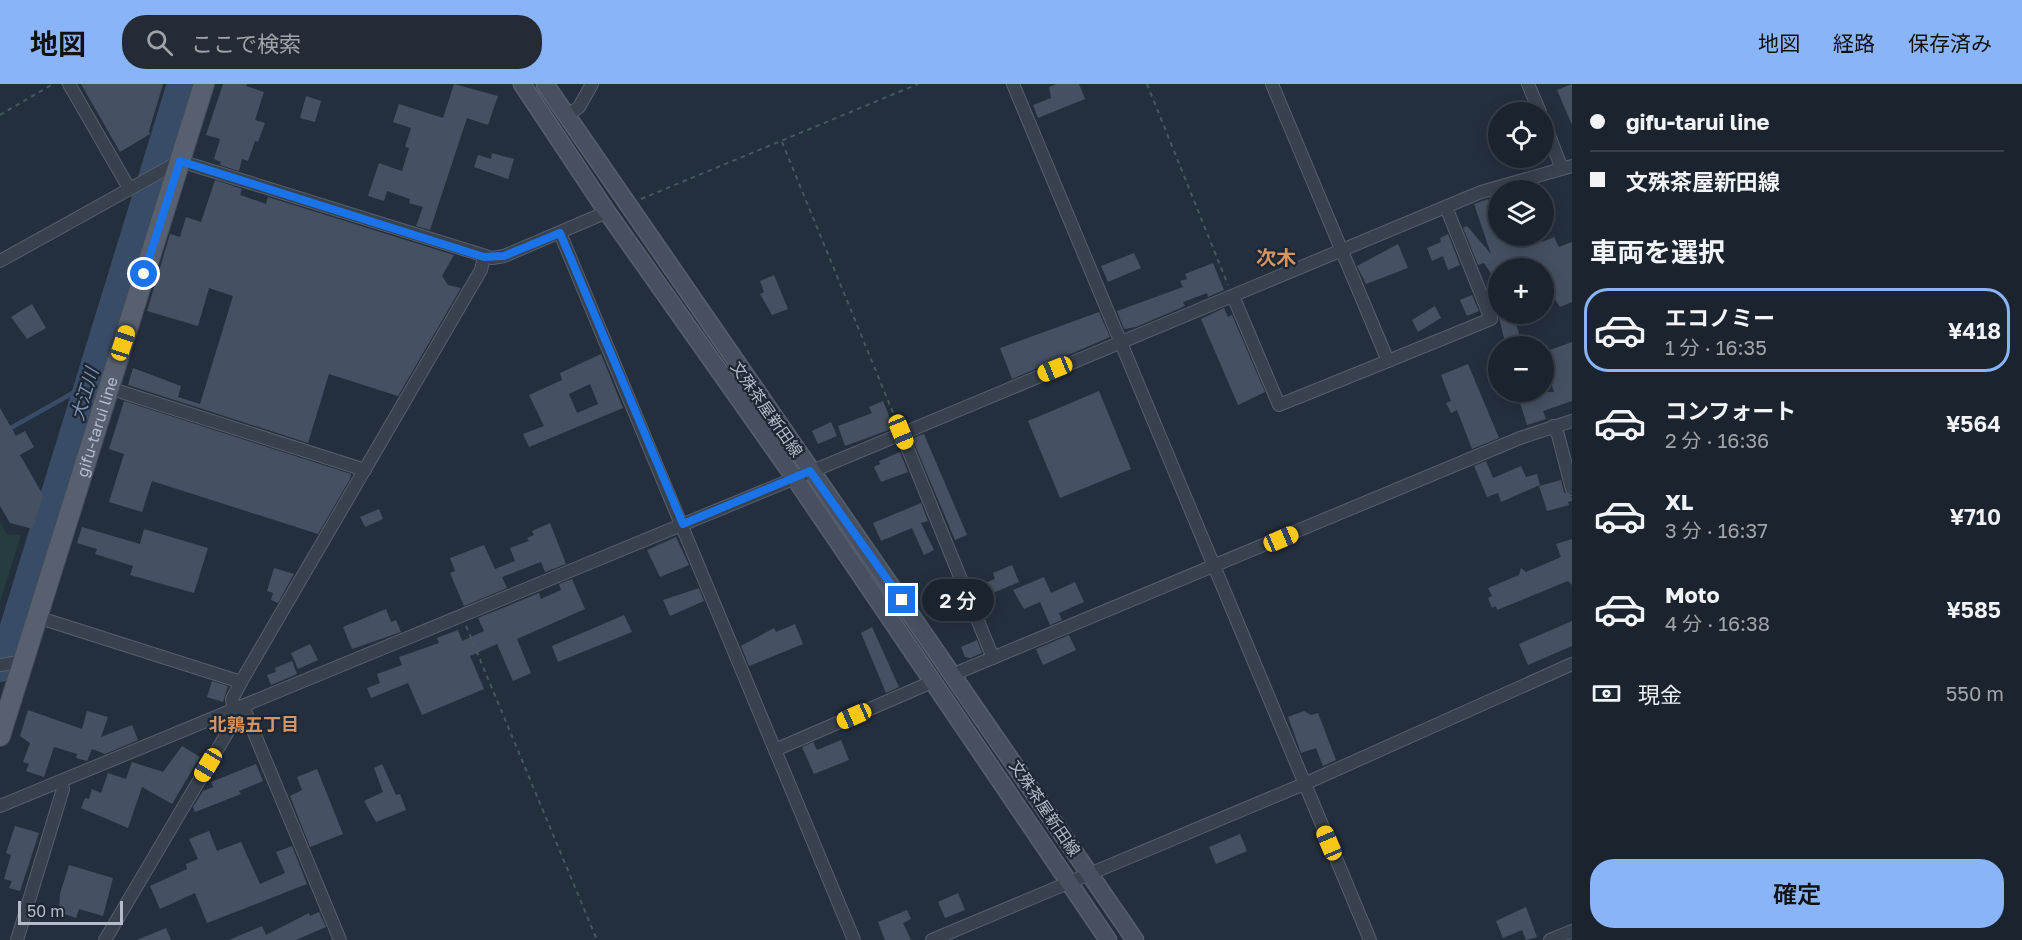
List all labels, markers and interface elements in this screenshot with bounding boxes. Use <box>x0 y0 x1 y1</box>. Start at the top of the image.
search box <box>122 15 542 69</box>
icon: search <box>143 26 176 59</box>
text: 地図 <box>30 27 86 60</box>
text: ここで検索 <box>191 30 301 57</box>
text: 地図 <box>1758 30 1800 56</box>
text: 経路 <box>1833 30 1875 56</box>
text: 保存済み <box>1908 30 1992 56</box>
map controls <box>1488 102 1554 402</box>
button: locate <box>1488 102 1554 168</box>
text: gifu-tarui line <box>1626 108 1770 135</box>
text: 文殊茶屋新田線 <box>1626 168 1780 195</box>
button: layers <box>1488 180 1554 246</box>
text: 車両を選択 <box>1590 236 1725 268</box>
district label: 次木 <box>1256 245 1296 269</box>
button: + <box>1488 258 1554 324</box>
route start <box>130 260 157 287</box>
icon: car <box>1593 303 1647 357</box>
text: エコノミー <box>1665 304 1775 331</box>
text: ¥418 <box>1948 317 2001 344</box>
car <box>109 323 137 363</box>
text: 1 分 · 16:35 <box>1665 335 1767 359</box>
button: − <box>1488 336 1554 402</box>
car <box>1035 354 1075 384</box>
street label: 文殊茶屋新田線 <box>727 357 807 461</box>
water label: 大江川 <box>66 363 103 423</box>
street label: gifu-tarui line <box>72 374 122 479</box>
icon: car <box>1593 396 1647 450</box>
text: コンフォート <box>1665 397 1796 424</box>
text: ¥564 <box>1946 410 2001 437</box>
car <box>886 412 916 452</box>
text: 2 分 · 16:36 <box>1665 428 1769 452</box>
text: XL <box>1665 488 1693 515</box>
icon: car <box>1593 489 1647 543</box>
text: ¥710 <box>1950 503 2001 530</box>
text: 3 分 · 16:37 <box>1665 518 1768 542</box>
car <box>1261 524 1301 554</box>
callout: 2 分 <box>923 579 995 621</box>
text: Moto <box>1665 581 1720 608</box>
icon: car <box>1593 582 1647 636</box>
route end <box>888 586 915 613</box>
text: 2 分 <box>940 588 976 612</box>
text: ¥585 <box>1947 596 2001 623</box>
text: 4 分 · 16:38 <box>1665 611 1770 635</box>
icon: cash <box>1590 677 1623 710</box>
text: 現金 <box>1638 681 1682 708</box>
text: 550 m <box>1946 681 2004 705</box>
car <box>834 700 874 732</box>
district label: 北鶉五丁目 <box>209 713 299 735</box>
car <box>191 745 225 785</box>
street label: 文殊茶屋新田線 <box>1005 756 1085 860</box>
car <box>1314 823 1344 863</box>
button: 確定 <box>1590 859 2004 928</box>
scale bar <box>18 898 123 926</box>
text: 50 m <box>27 901 64 921</box>

